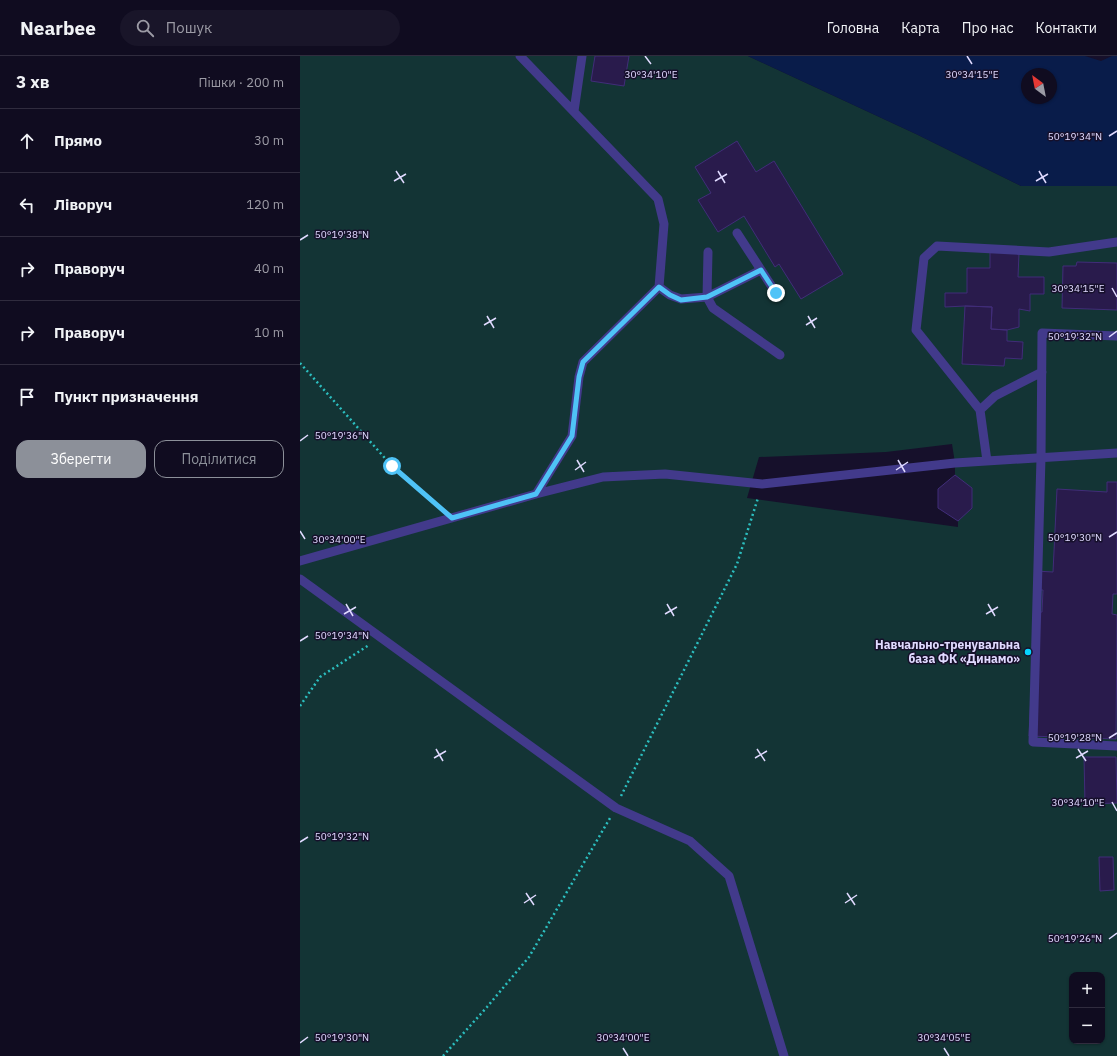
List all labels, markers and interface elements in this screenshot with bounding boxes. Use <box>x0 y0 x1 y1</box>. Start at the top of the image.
search box <box>120 10 400 46</box>
text: Nearbee <box>20 16 96 40</box>
icon: search <box>134 17 156 39</box>
text: Пошук <box>166 18 212 37</box>
text: Головна <box>827 19 879 37</box>
text: Карта <box>901 19 940 37</box>
text: Про нас <box>962 19 1014 37</box>
text: Контакти <box>1036 19 1097 37</box>
text: 30°34'10"E <box>624 68 678 81</box>
text: 30°34'15"E <box>945 68 999 81</box>
north arrow <box>1021 68 1057 104</box>
text: 3 хв <box>16 71 50 93</box>
text: Пішки · 200 m <box>198 74 284 91</box>
icon: ahead <box>16 130 38 152</box>
text: 50°19'34"N <box>1048 130 1102 143</box>
text: Прямо <box>54 131 102 150</box>
text: 30 m <box>254 132 284 149</box>
icon: left <box>16 194 38 216</box>
text: Ліворуч <box>54 195 112 214</box>
text: 120 m <box>246 196 284 213</box>
text: 50°19'38"N <box>315 228 369 241</box>
icon: right <box>16 258 38 280</box>
text: Праворуч <box>54 259 125 278</box>
text: 40 m <box>254 260 284 277</box>
text: 30°34'15"E <box>1051 282 1105 295</box>
route end <box>767 284 785 302</box>
icon: right <box>16 322 38 344</box>
text: Праворуч <box>54 323 125 342</box>
text: 10 m <box>254 324 284 341</box>
text: 50°19'32"N <box>1048 330 1102 343</box>
icon: arrive <box>16 386 38 408</box>
text: Пункт призначення <box>54 387 199 406</box>
text: 50°19'36"N <box>315 429 369 442</box>
button: Зберегти <box>16 440 146 478</box>
button: Поділитися <box>154 440 284 478</box>
route start <box>383 457 401 475</box>
text: 50°19'30"N <box>1048 531 1102 544</box>
text: 30°34'00"E <box>312 533 366 546</box>
text: 50°19'34"N <box>315 629 369 642</box>
place label: Навчально-тренувальна база ФК «Динамо» <box>875 637 1020 666</box>
marker: Навчально-тренувальна база ФК «Динамо» <box>1023 647 1033 657</box>
text: 50°19'28"N <box>1048 731 1102 744</box>
text: 30°34'10"E <box>1051 796 1105 809</box>
text: 50°19'32"N <box>315 830 369 843</box>
text: 50°19'26"N <box>1048 932 1102 945</box>
map controls <box>1069 972 1105 1044</box>
button: + <box>1069 972 1105 1008</box>
button: − <box>1069 1008 1105 1044</box>
text: 50°19'30"N <box>315 1031 369 1044</box>
text: 30°34'00"E <box>596 1031 650 1044</box>
text: 30°34'05"E <box>917 1031 971 1044</box>

